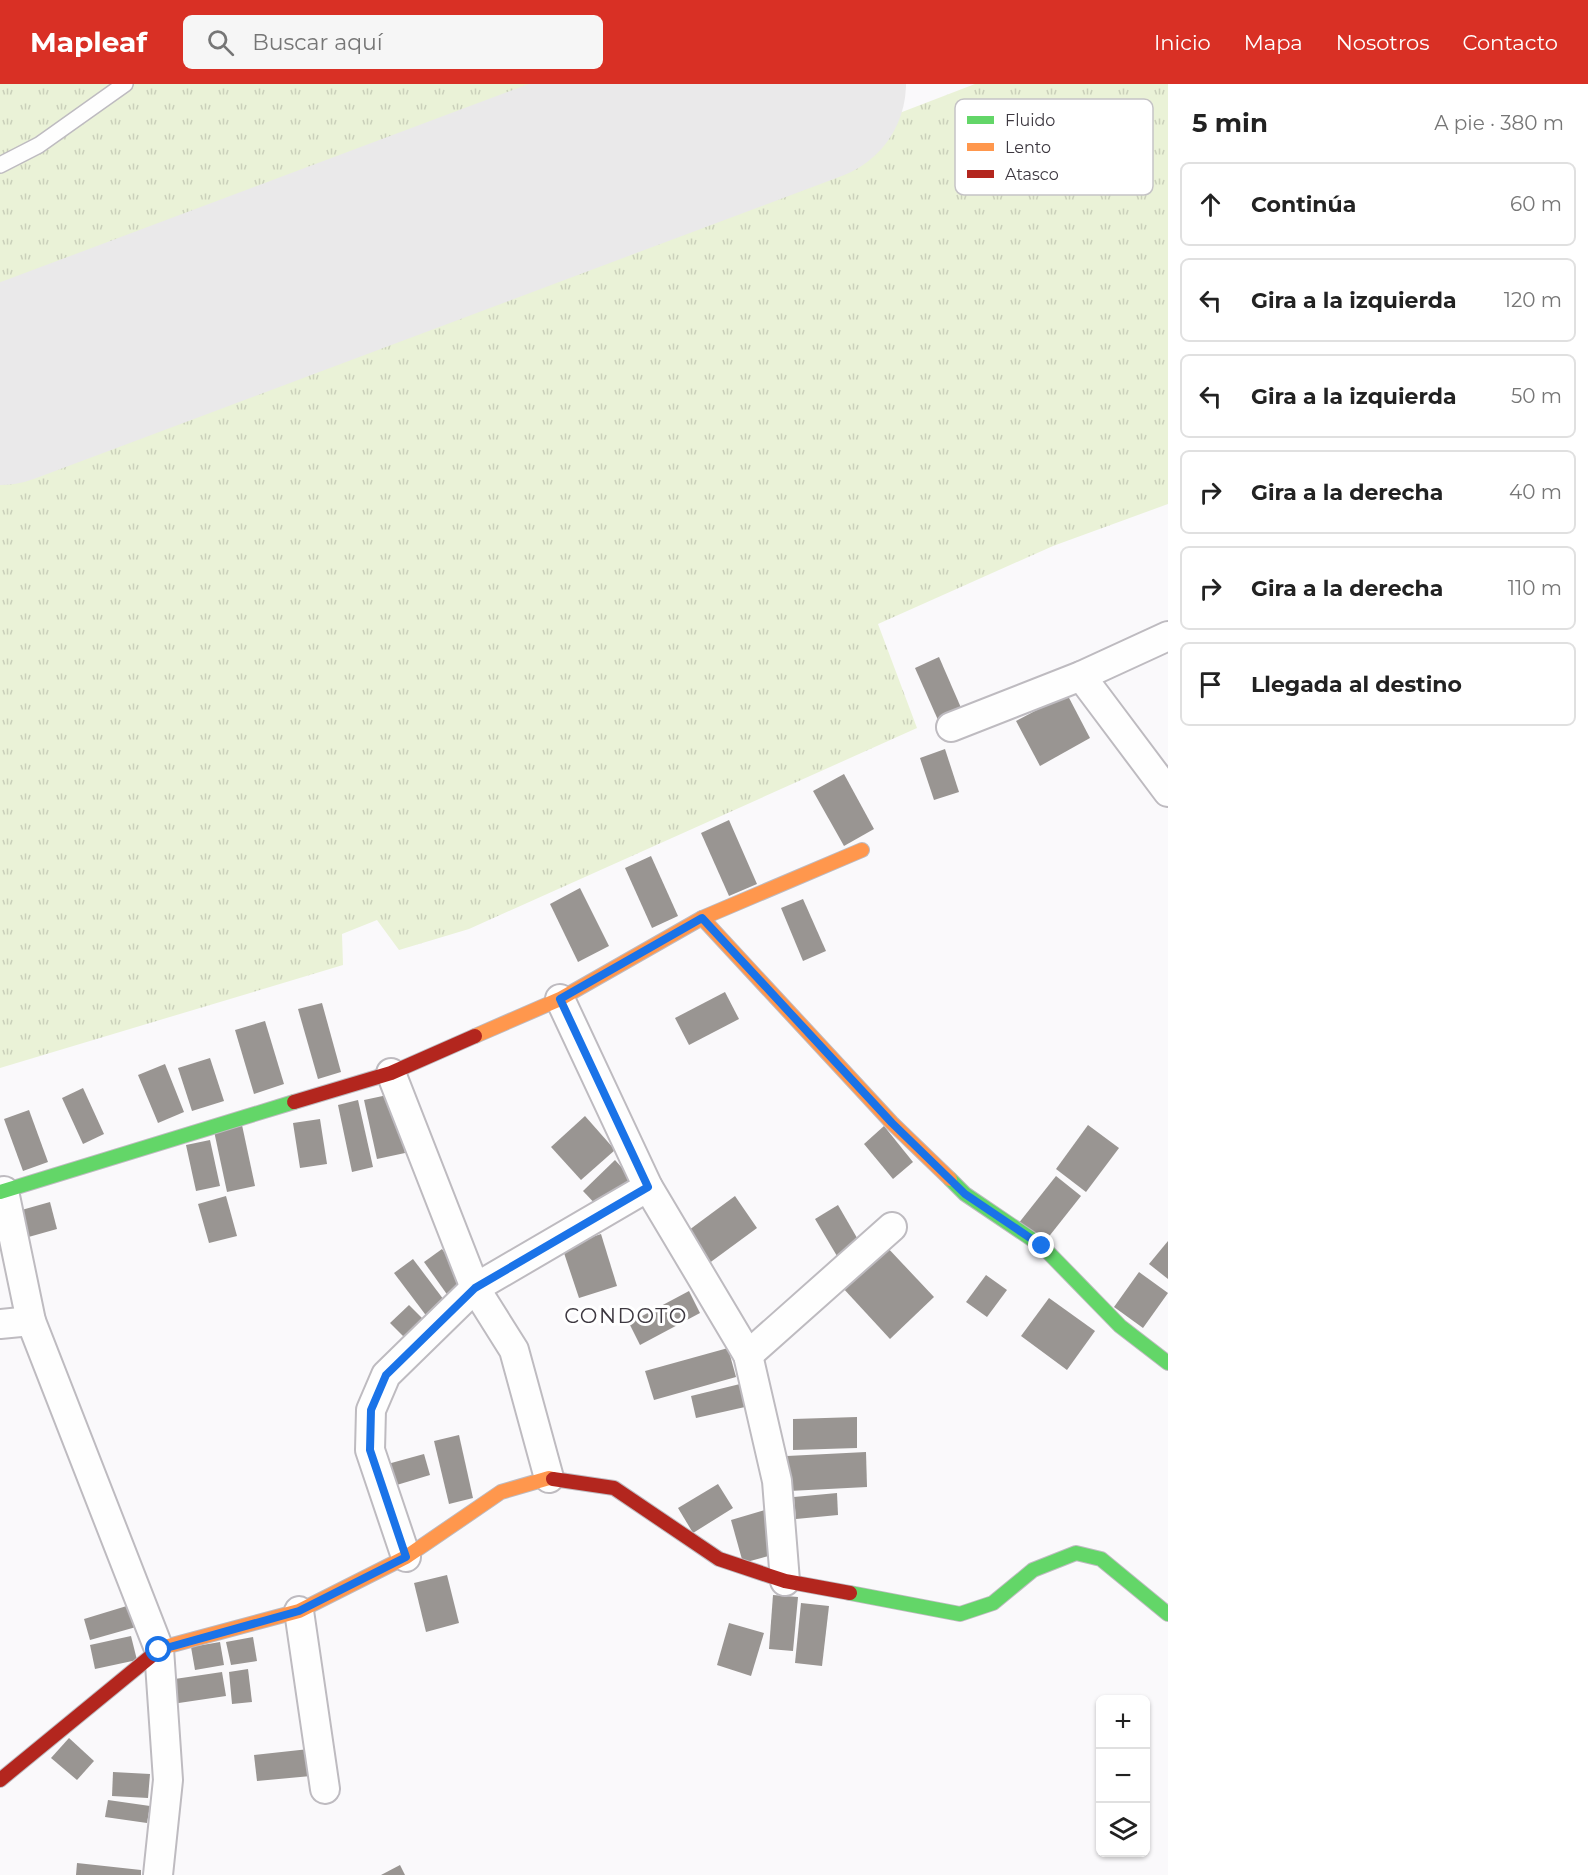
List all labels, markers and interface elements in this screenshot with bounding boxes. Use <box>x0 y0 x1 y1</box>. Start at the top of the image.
search box <box>183 15 603 69</box>
text: Mapleaf <box>30 25 147 59</box>
icon: search <box>204 26 237 59</box>
text: Buscar aquí <box>252 29 383 56</box>
text: Inicio <box>1154 30 1211 55</box>
text: Mapa <box>1244 30 1303 55</box>
text: Nosotros <box>1336 30 1429 55</box>
text: Contacto <box>1462 30 1558 55</box>
legend <box>955 99 1153 195</box>
text: 5 min <box>1192 107 1268 139</box>
text: Fluido <box>1005 111 1055 130</box>
text: A pie · 380 m <box>1434 111 1564 135</box>
text: Lento <box>1005 138 1051 157</box>
text: Atasco <box>1005 165 1059 184</box>
icon: ahead <box>1194 188 1227 221</box>
text: Continúa <box>1251 191 1356 218</box>
text: 60 m <box>1510 192 1562 216</box>
icon: left <box>1194 284 1227 317</box>
text: Gira a la izquierda <box>1251 287 1457 314</box>
text: 120 m <box>1504 288 1562 312</box>
icon: left <box>1194 380 1227 413</box>
text: Gira a la izquierda <box>1251 383 1457 410</box>
text: 50 m <box>1511 384 1562 408</box>
icon: right <box>1194 476 1227 509</box>
text: Gira a la derecha <box>1251 479 1443 506</box>
text: 40 m <box>1509 480 1562 504</box>
icon: right <box>1194 572 1227 605</box>
text: Gira a la derecha <box>1251 575 1443 602</box>
text: 110 m <box>1508 576 1562 600</box>
icon: arrive <box>1194 668 1227 701</box>
text: Llegada al destino <box>1251 671 1462 698</box>
route end <box>1028 1232 1054 1258</box>
district label: CONDOTO <box>564 1303 688 1328</box>
route start <box>145 1636 171 1662</box>
map controls <box>1096 1695 1150 1857</box>
button: + <box>1096 1695 1150 1749</box>
button: − <box>1096 1749 1150 1803</box>
button: layers <box>1096 1803 1150 1857</box>

